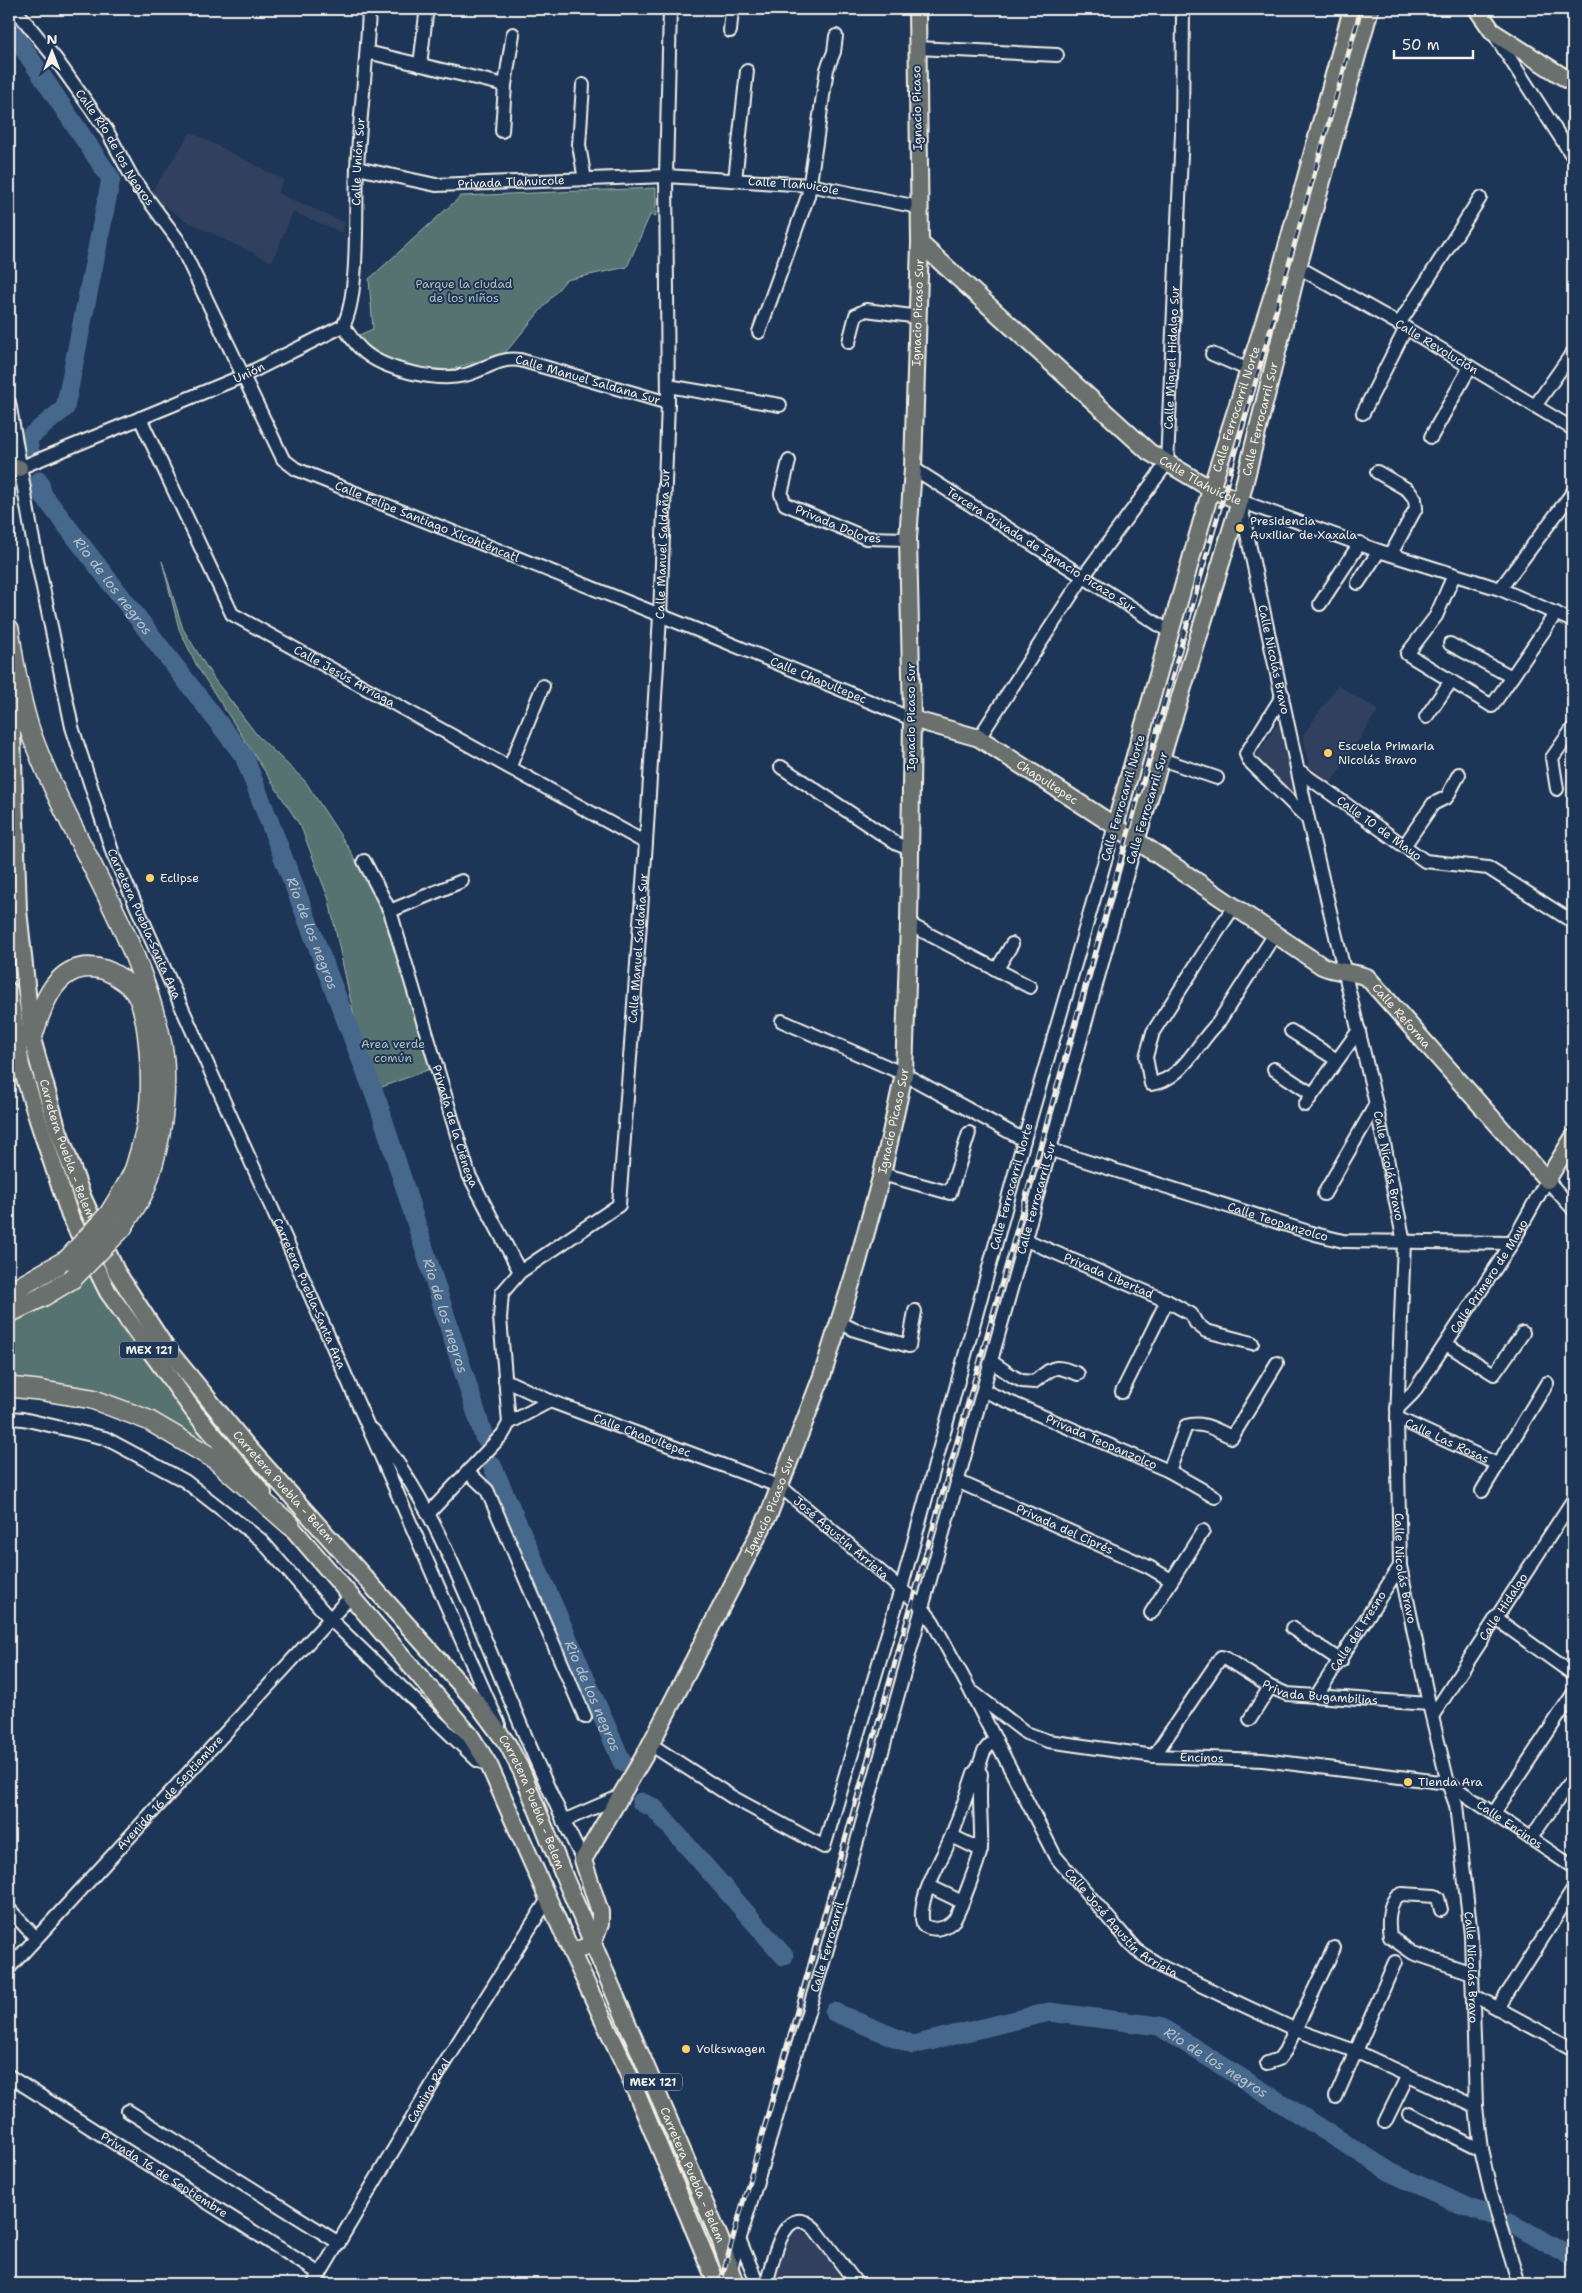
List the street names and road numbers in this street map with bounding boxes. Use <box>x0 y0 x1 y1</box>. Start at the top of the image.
street label: Ignacio Picaso <box>908 65 926 151</box>
street label: Calle Río de los Negros <box>72 86 158 209</box>
street label: Calle Unión Sur <box>348 116 369 206</box>
street label: Privada Tlahuicole <box>457 172 565 192</box>
street label: Calle Tlahuicole <box>748 173 841 199</box>
street label: Ignacio Picaso Sur <box>908 258 928 367</box>
street label: Calle Miguel Hidalgo Sur <box>1161 285 1183 430</box>
street label: Calle Revolución <box>1392 315 1481 378</box>
street label: Calle Ferrocarril Norte <box>1209 344 1264 474</box>
street label: Calle Manuel Saldana Sur <box>515 352 663 408</box>
street label: Unión <box>231 358 267 387</box>
street label: Calle Ferrocarril Sur <box>1239 360 1282 478</box>
street label: Calle Tlahuicole <box>1156 452 1244 509</box>
street label: Calle Manuel Saldaña Sur <box>652 468 674 619</box>
street label: Calle Felipe Santiago Xicohténcatl <box>333 477 522 566</box>
street label: Tercera Privada de Ignacio Picazo Sur <box>943 483 1139 616</box>
street label: Privada Dolores <box>793 501 881 546</box>
street label: Calle Nicolás Bravo <box>1254 603 1293 716</box>
street label: Calle Jesús Arriaga <box>291 642 398 711</box>
street label: Calle Chapultepec <box>768 653 869 707</box>
street label: Ignacio Picaso Sur <box>903 663 919 771</box>
street label: Calle Ferrocarril Norte <box>1097 733 1149 863</box>
street label: Calle Ferrocarril Sur <box>1122 750 1172 866</box>
street label: Chapultepec <box>1013 756 1081 808</box>
street label: Calle 10 de Mayo <box>1334 792 1425 864</box>
street label: Carretera Puebla-Santa Ana <box>104 847 185 1002</box>
street label: Calle Manuel Saldaña Sur <box>625 872 652 1024</box>
street label: Calle Reforma <box>1369 980 1435 1052</box>
street label: Privada de la Ciénega <box>428 1063 482 1191</box>
street label: Ignacio Picaso Sur <box>874 1068 912 1175</box>
street label: Carretera Puebla - Belem <box>36 1077 99 1220</box>
street label: Calle Nicolás Bravo <box>1370 1109 1407 1222</box>
street label: Calle Ferrocarril Norte <box>986 1121 1037 1252</box>
street label: Calle Ferrocarril Sur <box>1013 1139 1060 1256</box>
street label: Calle Teopanzolco <box>1225 1199 1330 1245</box>
street label: Carretera Puebla-Santa Ana <box>269 1215 350 1372</box>
street label: Calle Primero de Mayo <box>1447 1216 1532 1336</box>
street label: Privada Libertad <box>1061 1249 1156 1302</box>
road number: MEX 121 <box>120 1342 178 1358</box>
street label: Calle Chapultepec <box>591 1410 693 1461</box>
street label: Privada Teopanzolco <box>1043 1411 1160 1473</box>
street label: Calle Las Rosas <box>1402 1415 1492 1467</box>
street label: Carretera Puebla - Belem <box>229 1427 338 1547</box>
street label: Ignacio Picaso Sur <box>741 1453 799 1559</box>
street label: José Agustín Arrieta <box>790 1493 893 1584</box>
street label: Privada del Ciprés <box>1014 1500 1116 1558</box>
street label: Calle Nicolás Bravo <box>1391 1513 1420 1625</box>
street label: Calle Hidalgo <box>1476 1570 1531 1644</box>
street label: Calle del Fresno <box>1326 1588 1390 1674</box>
street label: Privada Bugambilias <box>1259 1676 1379 1708</box>
street label: Carretera Puebla - Belem <box>495 1731 569 1872</box>
street label: Avenida 16 de Septiembre <box>113 1732 227 1854</box>
street label: Encinos <box>1180 1749 1224 1767</box>
street label: Calle Encinos <box>1474 1797 1546 1853</box>
street label: Calle José Agustín Arrieta <box>1061 1865 1181 1982</box>
street label: Calle Ferrocarril <box>807 1899 848 1994</box>
street label: Calle Nicolás Bravo <box>1460 1911 1482 2023</box>
street label: Camino Real <box>403 2055 454 2126</box>
road number: MEX 121 <box>624 2074 682 2090</box>
street label: Carretera Puebla - Belem <box>656 2105 729 2245</box>
street label: Privada 16 de Septiembre <box>98 2128 231 2221</box>

